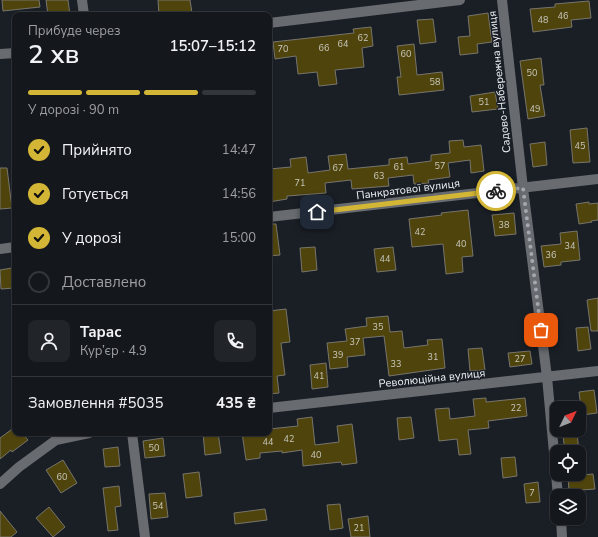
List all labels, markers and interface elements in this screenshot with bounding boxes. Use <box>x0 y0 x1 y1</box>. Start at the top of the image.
street label: Садово-Набережна вулиця <box>485 10 514 154</box>
house number: 46 <box>558 10 568 22</box>
house number: 48 <box>538 14 548 26</box>
text: Прибуде через <box>28 22 121 40</box>
house number: 62 <box>358 32 368 44</box>
text: 15:07–15:12 <box>169 36 256 56</box>
text: 2 хв <box>28 37 79 72</box>
house number: 64 <box>338 38 349 50</box>
house number: 66 <box>319 42 329 54</box>
house number: 70 <box>278 43 288 55</box>
house number: 60 <box>401 48 411 60</box>
house number: 50 <box>527 67 537 79</box>
house number: 58 <box>430 76 440 88</box>
house number: 51 <box>479 96 489 108</box>
text: У дорозі · 90 m <box>28 101 119 119</box>
house number: 49 <box>530 103 540 115</box>
icon: check <box>28 139 50 161</box>
text: Прийнято <box>62 140 132 160</box>
house number: 45 <box>575 140 585 152</box>
text: 14:47 <box>222 141 256 159</box>
house number: 57 <box>435 160 445 172</box>
house number: 61 <box>394 161 404 173</box>
house number: 67 <box>333 162 343 174</box>
house number: 63 <box>374 170 384 182</box>
courier <box>476 171 516 211</box>
street label: Панкратової вулиця <box>355 176 461 203</box>
house number: 71 <box>295 177 305 189</box>
icon: bike <box>485 180 507 202</box>
icon: check <box>28 183 50 205</box>
text: Готується <box>62 184 129 204</box>
text: 14:56 <box>222 185 256 203</box>
pin <box>300 195 334 229</box>
icon: home <box>306 201 328 223</box>
house number: 38 <box>499 219 509 231</box>
house number: 42 <box>415 226 425 238</box>
icon: check <box>28 227 50 249</box>
text: У дорозі <box>62 228 121 248</box>
text: 15:00 <box>222 229 256 247</box>
house number: 40 <box>456 238 466 250</box>
house number: 34 <box>565 240 576 252</box>
house number: 36 <box>546 249 556 261</box>
house number: 44 <box>380 253 391 265</box>
text: Доставлено <box>62 272 146 292</box>
pin <box>524 313 558 347</box>
icon: bag <box>530 319 552 341</box>
button: person <box>28 320 70 362</box>
button: phone <box>214 320 256 362</box>
house number: 35 <box>373 321 383 333</box>
text: Тарас <box>80 322 121 342</box>
house number: 37 <box>350 336 360 348</box>
text: Кур’єр · 4.9 <box>80 342 147 360</box>
house number: 39 <box>333 349 343 361</box>
house number: 31 <box>428 351 438 363</box>
house number: 27 <box>515 353 525 365</box>
house number: 33 <box>391 358 401 370</box>
street label: Революційна вулиця <box>378 365 486 392</box>
house number: 41 <box>314 370 324 382</box>
text: Замовлення #5035 <box>28 393 164 413</box>
text: 435 ₴ <box>216 393 256 413</box>
north arrow <box>550 401 586 437</box>
map controls <box>550 401 586 525</box>
house number: 22 <box>511 402 521 414</box>
house number: 42 <box>284 433 294 445</box>
house number: 44 <box>263 436 274 448</box>
house number: 50 <box>149 442 159 454</box>
button: locate <box>550 445 586 481</box>
house number: 40 <box>311 449 321 461</box>
house number: 60 <box>57 471 67 483</box>
house number: 7 <box>529 487 535 499</box>
button: layers <box>550 489 586 525</box>
house number: 54 <box>153 500 164 512</box>
house number: 21 <box>354 522 364 534</box>

